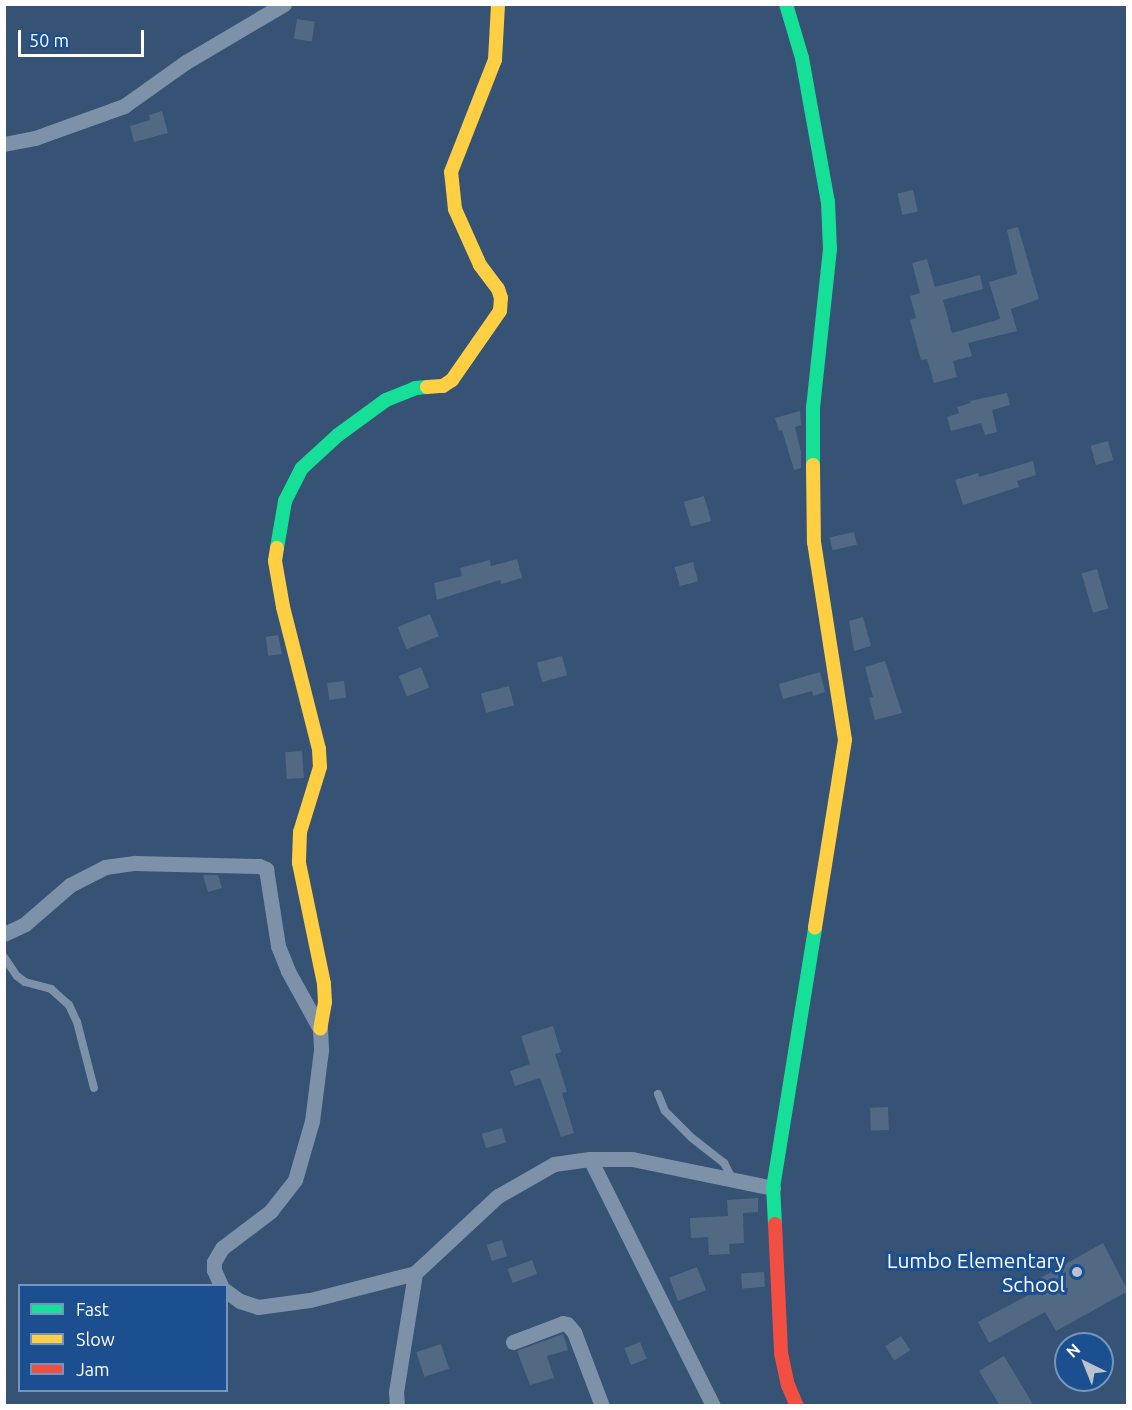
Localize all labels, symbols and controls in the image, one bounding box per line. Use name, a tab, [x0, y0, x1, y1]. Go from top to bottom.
scale bar	[21, 18, 147, 56]
text: 50 m	[29, 30, 69, 50]
place label: Lumbo Elementary School	[887, 1247, 1065, 1297]
marker: Lumbo Elementary School	[1070, 1265, 1084, 1279]
legend	[18, 1284, 228, 1392]
text: Fast	[76, 1299, 109, 1319]
text: Slow	[76, 1329, 115, 1349]
north arrow	[1054, 1332, 1114, 1392]
text: N	[1063, 1340, 1084, 1361]
text: Jam	[76, 1359, 110, 1379]

